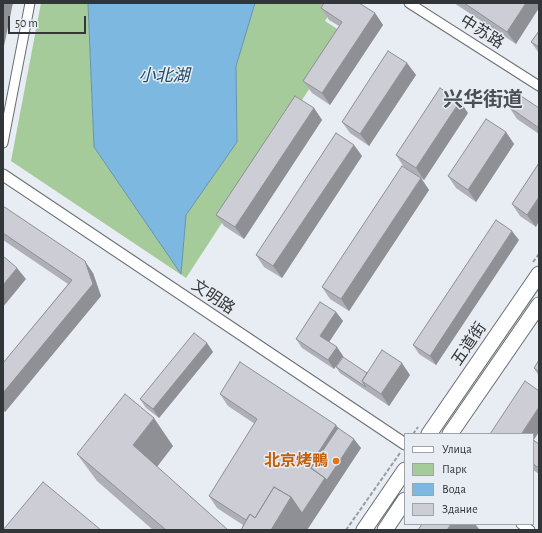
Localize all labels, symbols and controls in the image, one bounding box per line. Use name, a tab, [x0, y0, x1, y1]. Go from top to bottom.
scale bar	[10, 8, 88, 34]
street label: 中苏路	[457, 11, 507, 53]
text: 50 m	[15, 17, 38, 29]
water label: 小北湖	[139, 66, 189, 86]
district label: 兴华街道	[443, 88, 523, 112]
street label: 文明路	[188, 276, 238, 318]
street label: 五道街	[448, 319, 490, 369]
legend	[404, 433, 534, 525]
text: Улица	[442, 443, 472, 455]
place label: 北京烤鴨	[264, 451, 328, 471]
marker: 北京烤鴨	[331, 456, 341, 466]
text: Парк	[442, 463, 467, 475]
text: Вода	[442, 483, 466, 495]
text: Здание	[442, 503, 478, 515]

